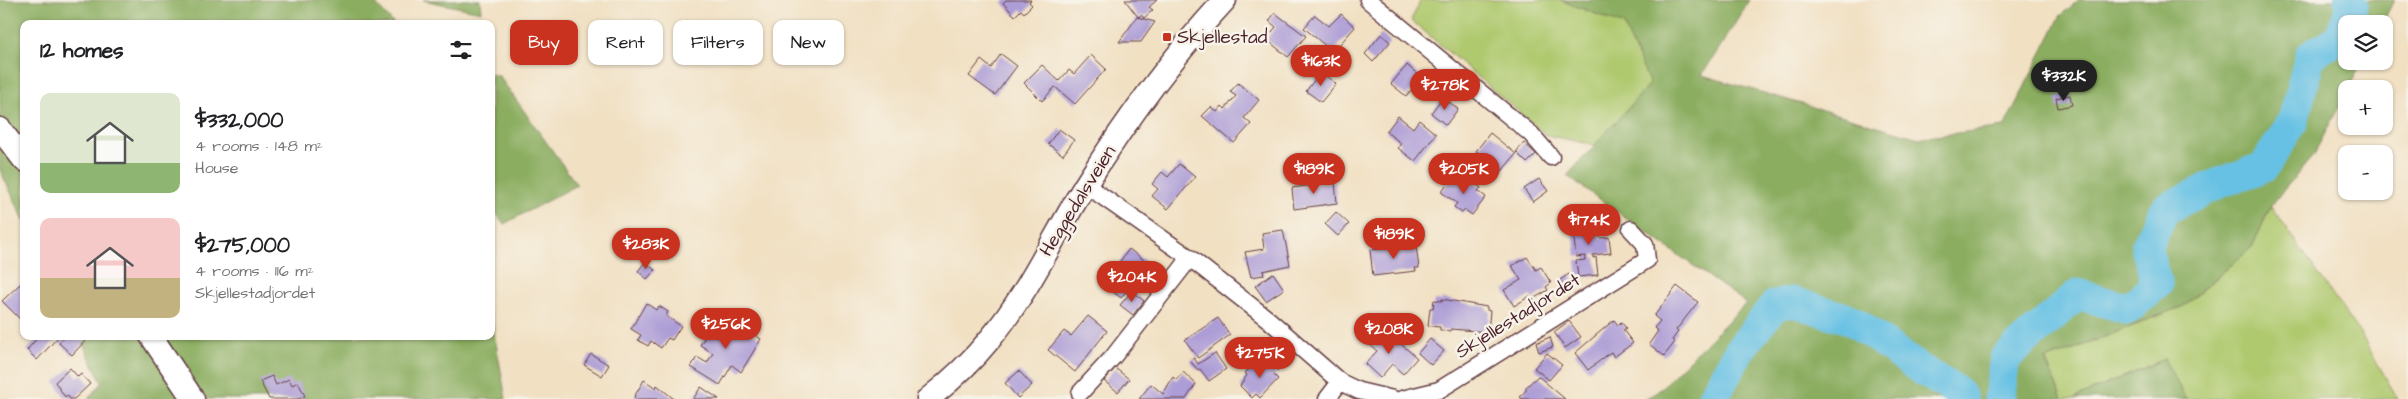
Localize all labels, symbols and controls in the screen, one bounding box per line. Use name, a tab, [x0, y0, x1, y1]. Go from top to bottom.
map controls	[2338, 15, 2393, 200]
button: layers	[2338, 15, 2393, 70]
chip: Buy	[510, 20, 578, 65]
chip: Rent	[588, 20, 663, 65]
chip: Filters	[673, 20, 763, 65]
chip: New	[773, 20, 844, 65]
place label: Skjellestad	[1177, 24, 1268, 51]
marker: Skjellestad	[1161, 31, 1173, 43]
text: 12 homes	[40, 36, 124, 65]
icon: filters	[447, 36, 475, 64]
pin: $163K	[1286, 44, 1356, 87]
text: $163K	[1302, 50, 1340, 72]
pin: $332K	[2029, 59, 2099, 102]
text: $332K	[2042, 65, 2086, 87]
pin: $278K	[1410, 68, 1480, 111]
text: $278K	[1421, 74, 1469, 96]
button: +	[2338, 80, 2393, 135]
text: $332,000	[195, 106, 284, 135]
icon: home	[80, 113, 140, 173]
text: 4 rooms · 148 m²	[195, 135, 323, 157]
street label: Heggedalsveien	[1033, 140, 1124, 262]
button: −	[2338, 145, 2393, 200]
pin: $189K	[1279, 152, 1349, 195]
pin: $205K	[1429, 152, 1499, 195]
text: House	[195, 157, 239, 179]
text: $189K	[1294, 158, 1334, 180]
text: $205K	[1439, 158, 1489, 180]
pin: $174K	[1554, 204, 1624, 246]
text: $174K	[1568, 209, 1610, 231]
pin: $189K	[1359, 218, 1429, 260]
text: $189K	[1374, 223, 1414, 245]
pin: $283K	[611, 228, 681, 270]
text: $275,000	[195, 231, 290, 260]
text: $283K	[623, 233, 669, 255]
icon: home	[80, 238, 140, 298]
text: 4 rooms · 116 m²	[195, 260, 314, 282]
pin: $204K	[1097, 260, 1167, 303]
text: $204K	[1108, 266, 1156, 288]
street label: Skjellestadjordet	[1450, 267, 1586, 365]
text: Skjellestadjordet	[195, 282, 315, 304]
pin: $256K	[691, 308, 761, 350]
pin: $208K	[1354, 312, 1424, 355]
text: $256K	[701, 313, 751, 335]
text: $208K	[1365, 318, 1413, 340]
pin: $275K	[1225, 336, 1295, 379]
text: $275K	[1236, 342, 1284, 364]

